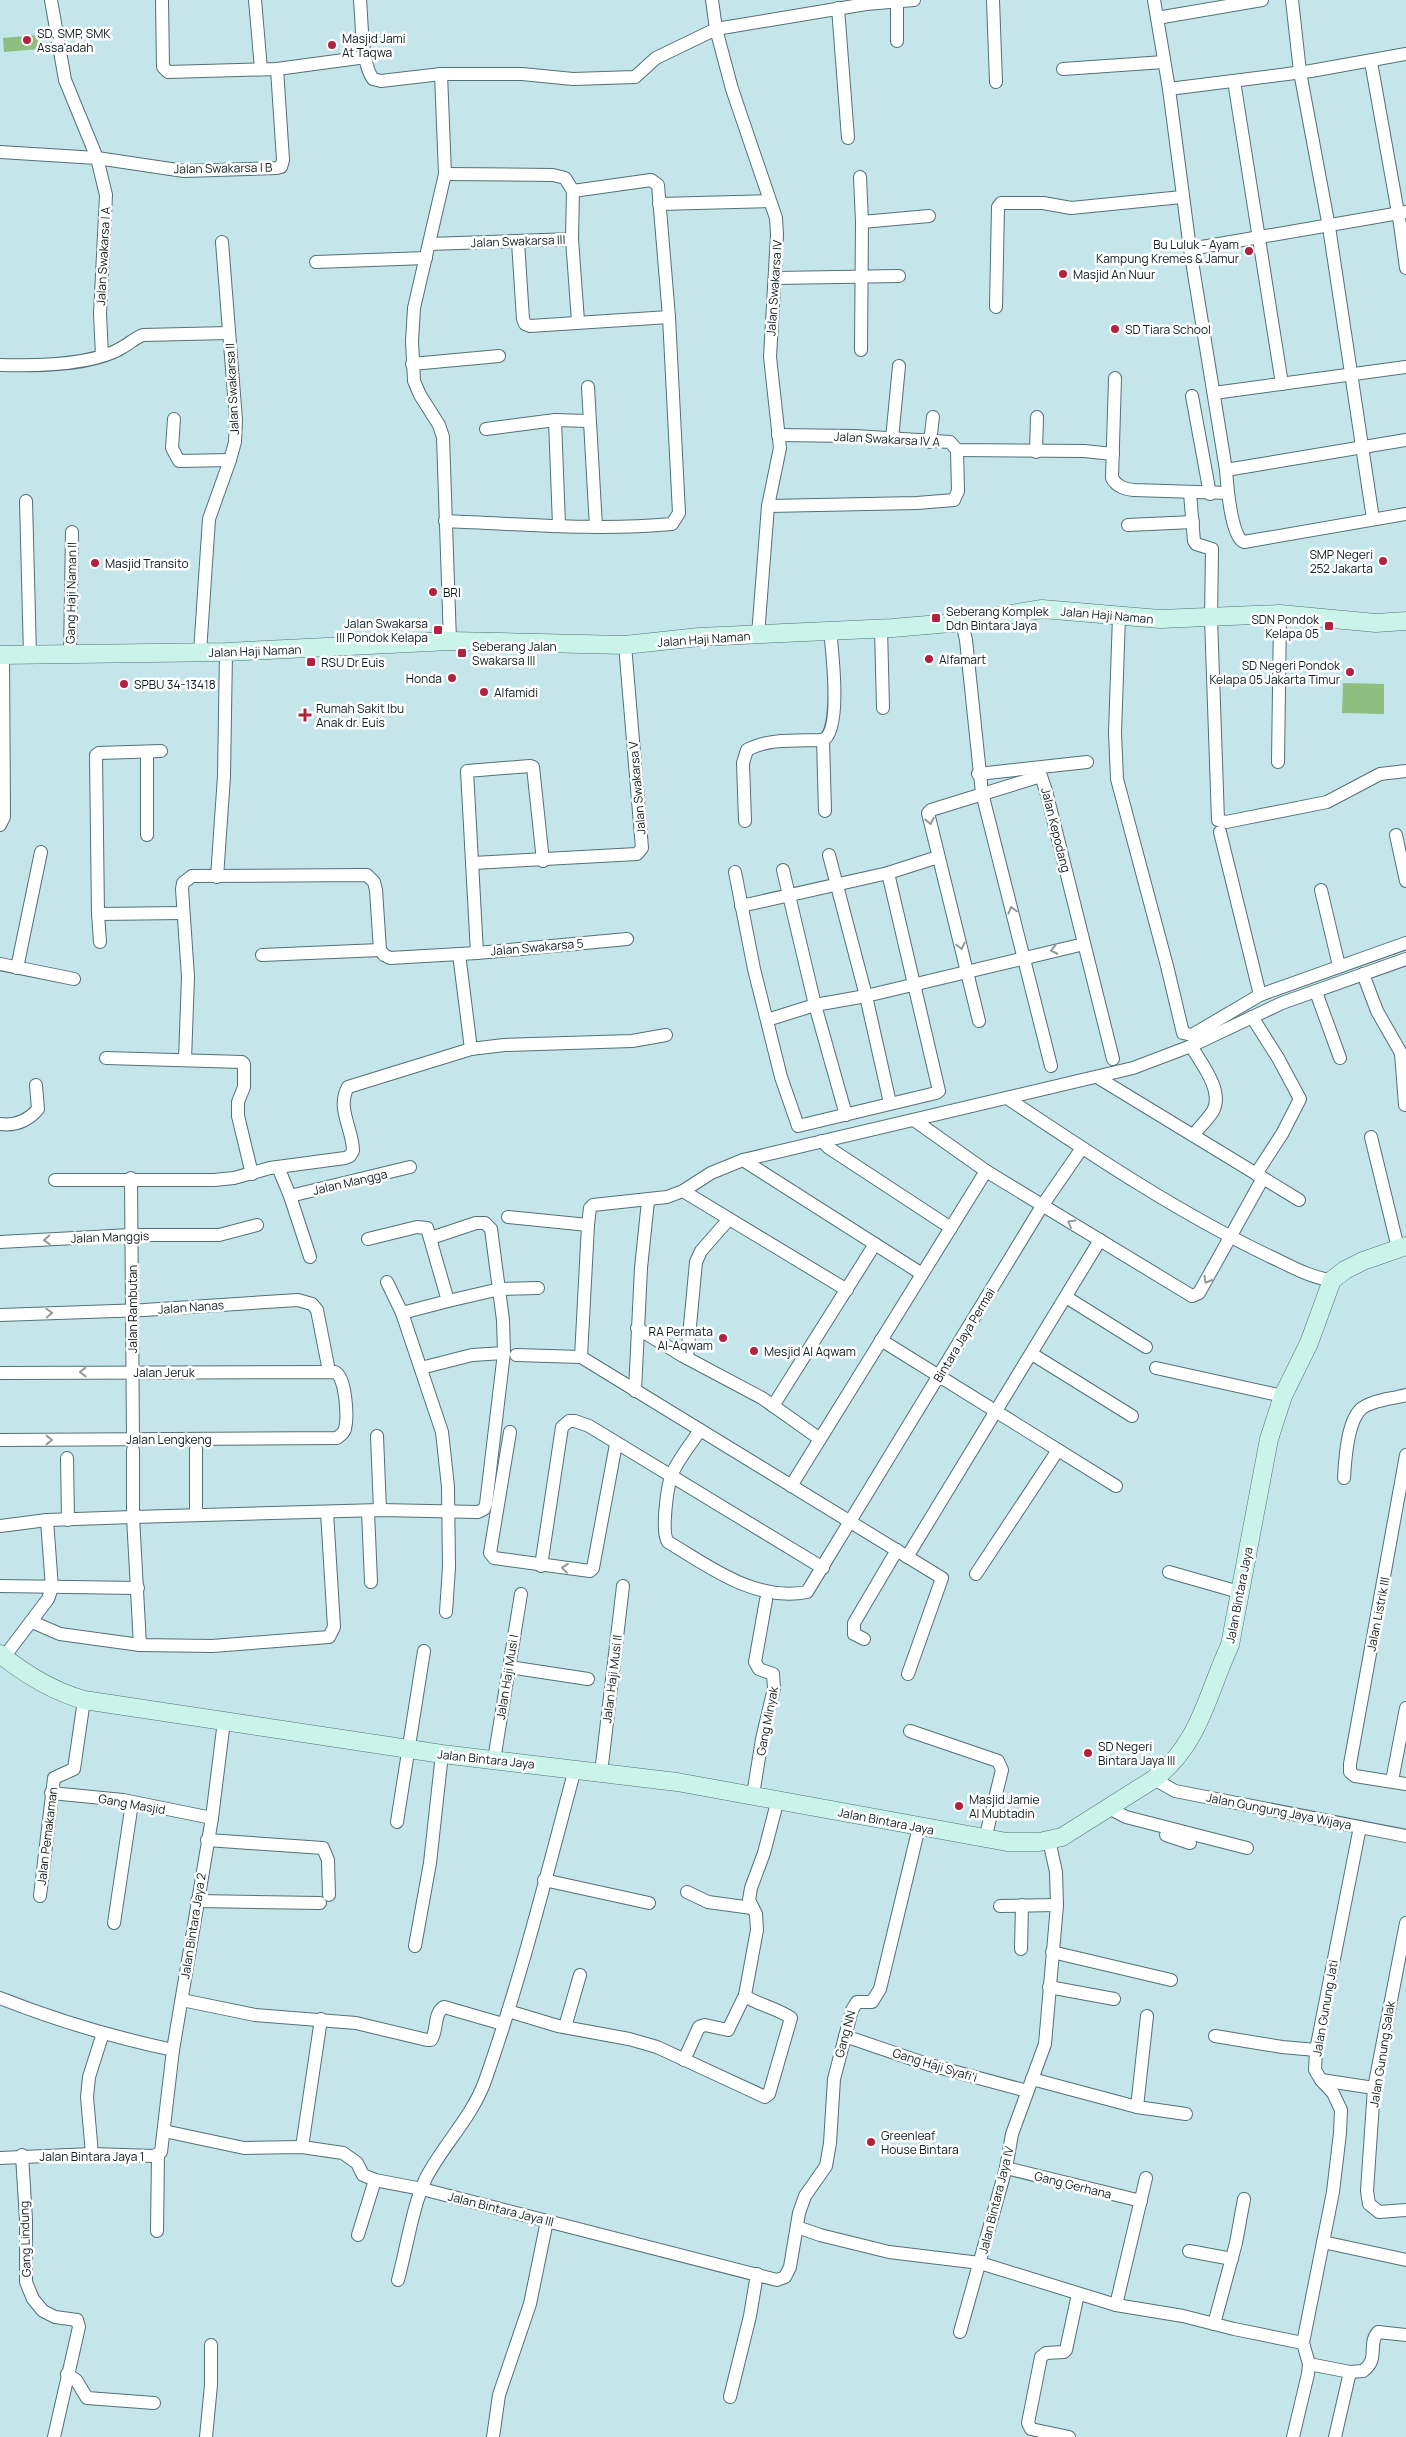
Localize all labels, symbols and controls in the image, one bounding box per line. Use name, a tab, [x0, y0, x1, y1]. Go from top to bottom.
place label: SD, SMP, SMK Assa'adah	[37, 25, 111, 56]
place label: Masjid Jami At Taqwa	[342, 30, 406, 61]
marker: SD, SMP, SMK Assa'adah	[21, 34, 33, 46]
marker: Masjid Jami At Taqwa	[326, 39, 338, 51]
street label: Jalan Swakarsa I B	[173, 159, 273, 177]
street label: Jalan Swakarsa I A	[92, 206, 114, 306]
street label: Jalan Swakarsa III	[470, 231, 566, 251]
place label: Bu Luluk - Ayam Kampung Kremes & Jamur	[1096, 236, 1240, 267]
street label: Jalan Swakarsa IV	[762, 239, 786, 337]
marker: Bu Luluk - Ayam Kampung Kremes & Jamur	[1243, 245, 1255, 257]
place label: Masjid An Nuur	[1073, 266, 1156, 283]
marker: Masjid An Nuur	[1057, 268, 1069, 280]
place label: SD Tiara School	[1125, 321, 1211, 338]
marker: SD Tiara School	[1109, 323, 1121, 335]
street label: Jalan Swakarsa II	[221, 343, 243, 435]
street label: Jalan Swakarsa IV A	[833, 428, 941, 450]
street label: Gang Haji Naman II	[62, 542, 80, 644]
place label: SMP Negeri 252 Jakarta	[1309, 546, 1373, 577]
place label: Masjid Transito	[105, 555, 189, 572]
marker: SMP Negeri 252 Jakarta	[1377, 555, 1389, 567]
marker: Masjid Transito	[89, 557, 101, 569]
place label: BRI	[443, 584, 461, 601]
marker: BRI	[427, 586, 439, 598]
street label: Jalan Haji Naman	[1060, 602, 1154, 628]
place label: Seberang Komplek Ddn Bintara Jaya	[946, 603, 1050, 634]
place label: SDN Pondok Kelapa 05	[1251, 611, 1320, 642]
marker: Seberang Komplek Ddn Bintara Jaya	[930, 612, 942, 624]
place label: Jalan Swakarsa III Pondok Kelapa	[336, 615, 428, 646]
marker: SDN Pondok Kelapa 05	[1323, 620, 1335, 632]
marker: Jalan Swakarsa III Pondok Kelapa	[432, 624, 444, 636]
street label: Jalan Haji Naman	[657, 627, 751, 651]
place label: Seberang Jalan Swakarsa III	[472, 638, 557, 669]
street label: Jalan Haji Naman	[208, 641, 302, 661]
marker: Seberang Jalan Swakarsa III	[456, 647, 468, 659]
place label: Alfamart	[939, 651, 986, 668]
marker: Alfamart	[923, 653, 935, 665]
place label: RSU Dr Euis	[321, 654, 385, 671]
marker: RSU Dr Euis	[305, 656, 317, 668]
place label: SD Negeri Pondok Kelapa 05 Jakarta Timur	[1209, 657, 1341, 688]
marker: SD Negeri Pondok Kelapa 05 Jakarta Timur	[1344, 666, 1356, 678]
place label: Honda	[406, 670, 442, 687]
marker: Honda	[446, 672, 458, 684]
place label: SPBU 34-13418	[134, 676, 216, 693]
marker: SPBU 34-13418	[118, 678, 130, 690]
place label: Alfamidi	[494, 684, 538, 701]
marker: Alfamidi	[478, 686, 490, 698]
place label: Rumah Sakit Ibu Anak dr. Euis	[316, 700, 404, 731]
marker: Rumah Sakit Ibu Anak dr. Euis	[298, 708, 312, 722]
street label: Jalan Swakarsa V	[624, 740, 650, 835]
street label: Jalan Kepodang	[1037, 786, 1075, 874]
one-way arrow	[924, 817, 935, 826]
one-way arrow	[1008, 906, 1018, 914]
street label: Jalan Swakarsa 5	[490, 934, 584, 960]
one-way arrow	[955, 942, 966, 951]
one-way arrow	[1050, 945, 1059, 955]
street label: Jalan Mangga	[311, 1165, 389, 1199]
one-way arrow	[1068, 1219, 1077, 1229]
street label: Jalan Manggis	[71, 1227, 149, 1247]
one-way arrow	[43, 1234, 51, 1245]
street label: Jalan Rambutan	[124, 1265, 141, 1353]
one-way arrow	[1204, 1274, 1214, 1283]
street label: Bintara Jaya Permai	[929, 1285, 999, 1385]
street label: Jalan Nanas	[157, 1296, 225, 1318]
one-way arrow	[45, 1307, 53, 1318]
place label: RA Permata Al-Aqwam	[649, 1323, 713, 1354]
marker: RA Permata Al-Aqwam	[717, 1332, 729, 1344]
place label: Mesjid Al Aqwam	[764, 1343, 856, 1360]
marker: Mesjid Al Aqwam	[748, 1345, 760, 1357]
street label: Jalan Jeruk	[133, 1364, 196, 1381]
one-way arrow	[79, 1367, 87, 1377]
street label: Jalan Lengkeng	[126, 1431, 212, 1448]
one-way arrow	[45, 1435, 53, 1445]
street label: Jalan Bintara Jaya	[1221, 1545, 1257, 1645]
one-way arrow	[561, 1563, 569, 1574]
street label: Jalan Listrik III	[1362, 1575, 1394, 1653]
street label: Jalan Haji Musi I	[492, 1633, 522, 1721]
street label: Jalan Haji Musi II	[598, 1634, 626, 1724]
street label: Gang Minyak	[752, 1684, 782, 1757]
place label: SD Negeri Bintara Jaya III	[1098, 1738, 1175, 1769]
street label: Jalan Bintara Jaya	[436, 1745, 536, 1773]
marker: SD Negeri Bintara Jaya III	[1082, 1747, 1094, 1759]
street label: Jalan Pemakaman	[33, 1786, 61, 1886]
street label: Jalan Gungung Jaya Wijaya	[1205, 1789, 1353, 1833]
street label: Gang Masjid	[97, 1790, 167, 1818]
place label: Masjid Jamie Al Mubtadin	[969, 1791, 1040, 1822]
marker: Masjid Jamie Al Mubtadin	[953, 1800, 965, 1812]
street label: Jalan Bintara Jaya	[836, 1803, 936, 1839]
street label: Jalan Bintara Jaya 2	[176, 1872, 210, 1980]
street label: Jalan Gunung Jati	[1308, 1958, 1342, 2058]
street label: Jalan Gunung Salak	[1365, 1999, 1399, 2108]
street label: Gang NN	[831, 2009, 859, 2059]
street label: Gang Haji Syafi'i	[891, 2044, 979, 2086]
place label: Greenleaf House Bintara	[881, 2127, 959, 2158]
marker: Greenleaf House Bintara	[865, 2136, 877, 2148]
street label: Jalan Bintara Jaya IV	[974, 2144, 1018, 2256]
street label: Jalan Bintara Jaya 1	[40, 2148, 144, 2165]
street label: Gang Gerhana	[1033, 2167, 1113, 2203]
street label: Jalan Bintara Jaya III	[446, 2188, 556, 2230]
street label: Gang Lindung	[15, 2201, 35, 2277]

